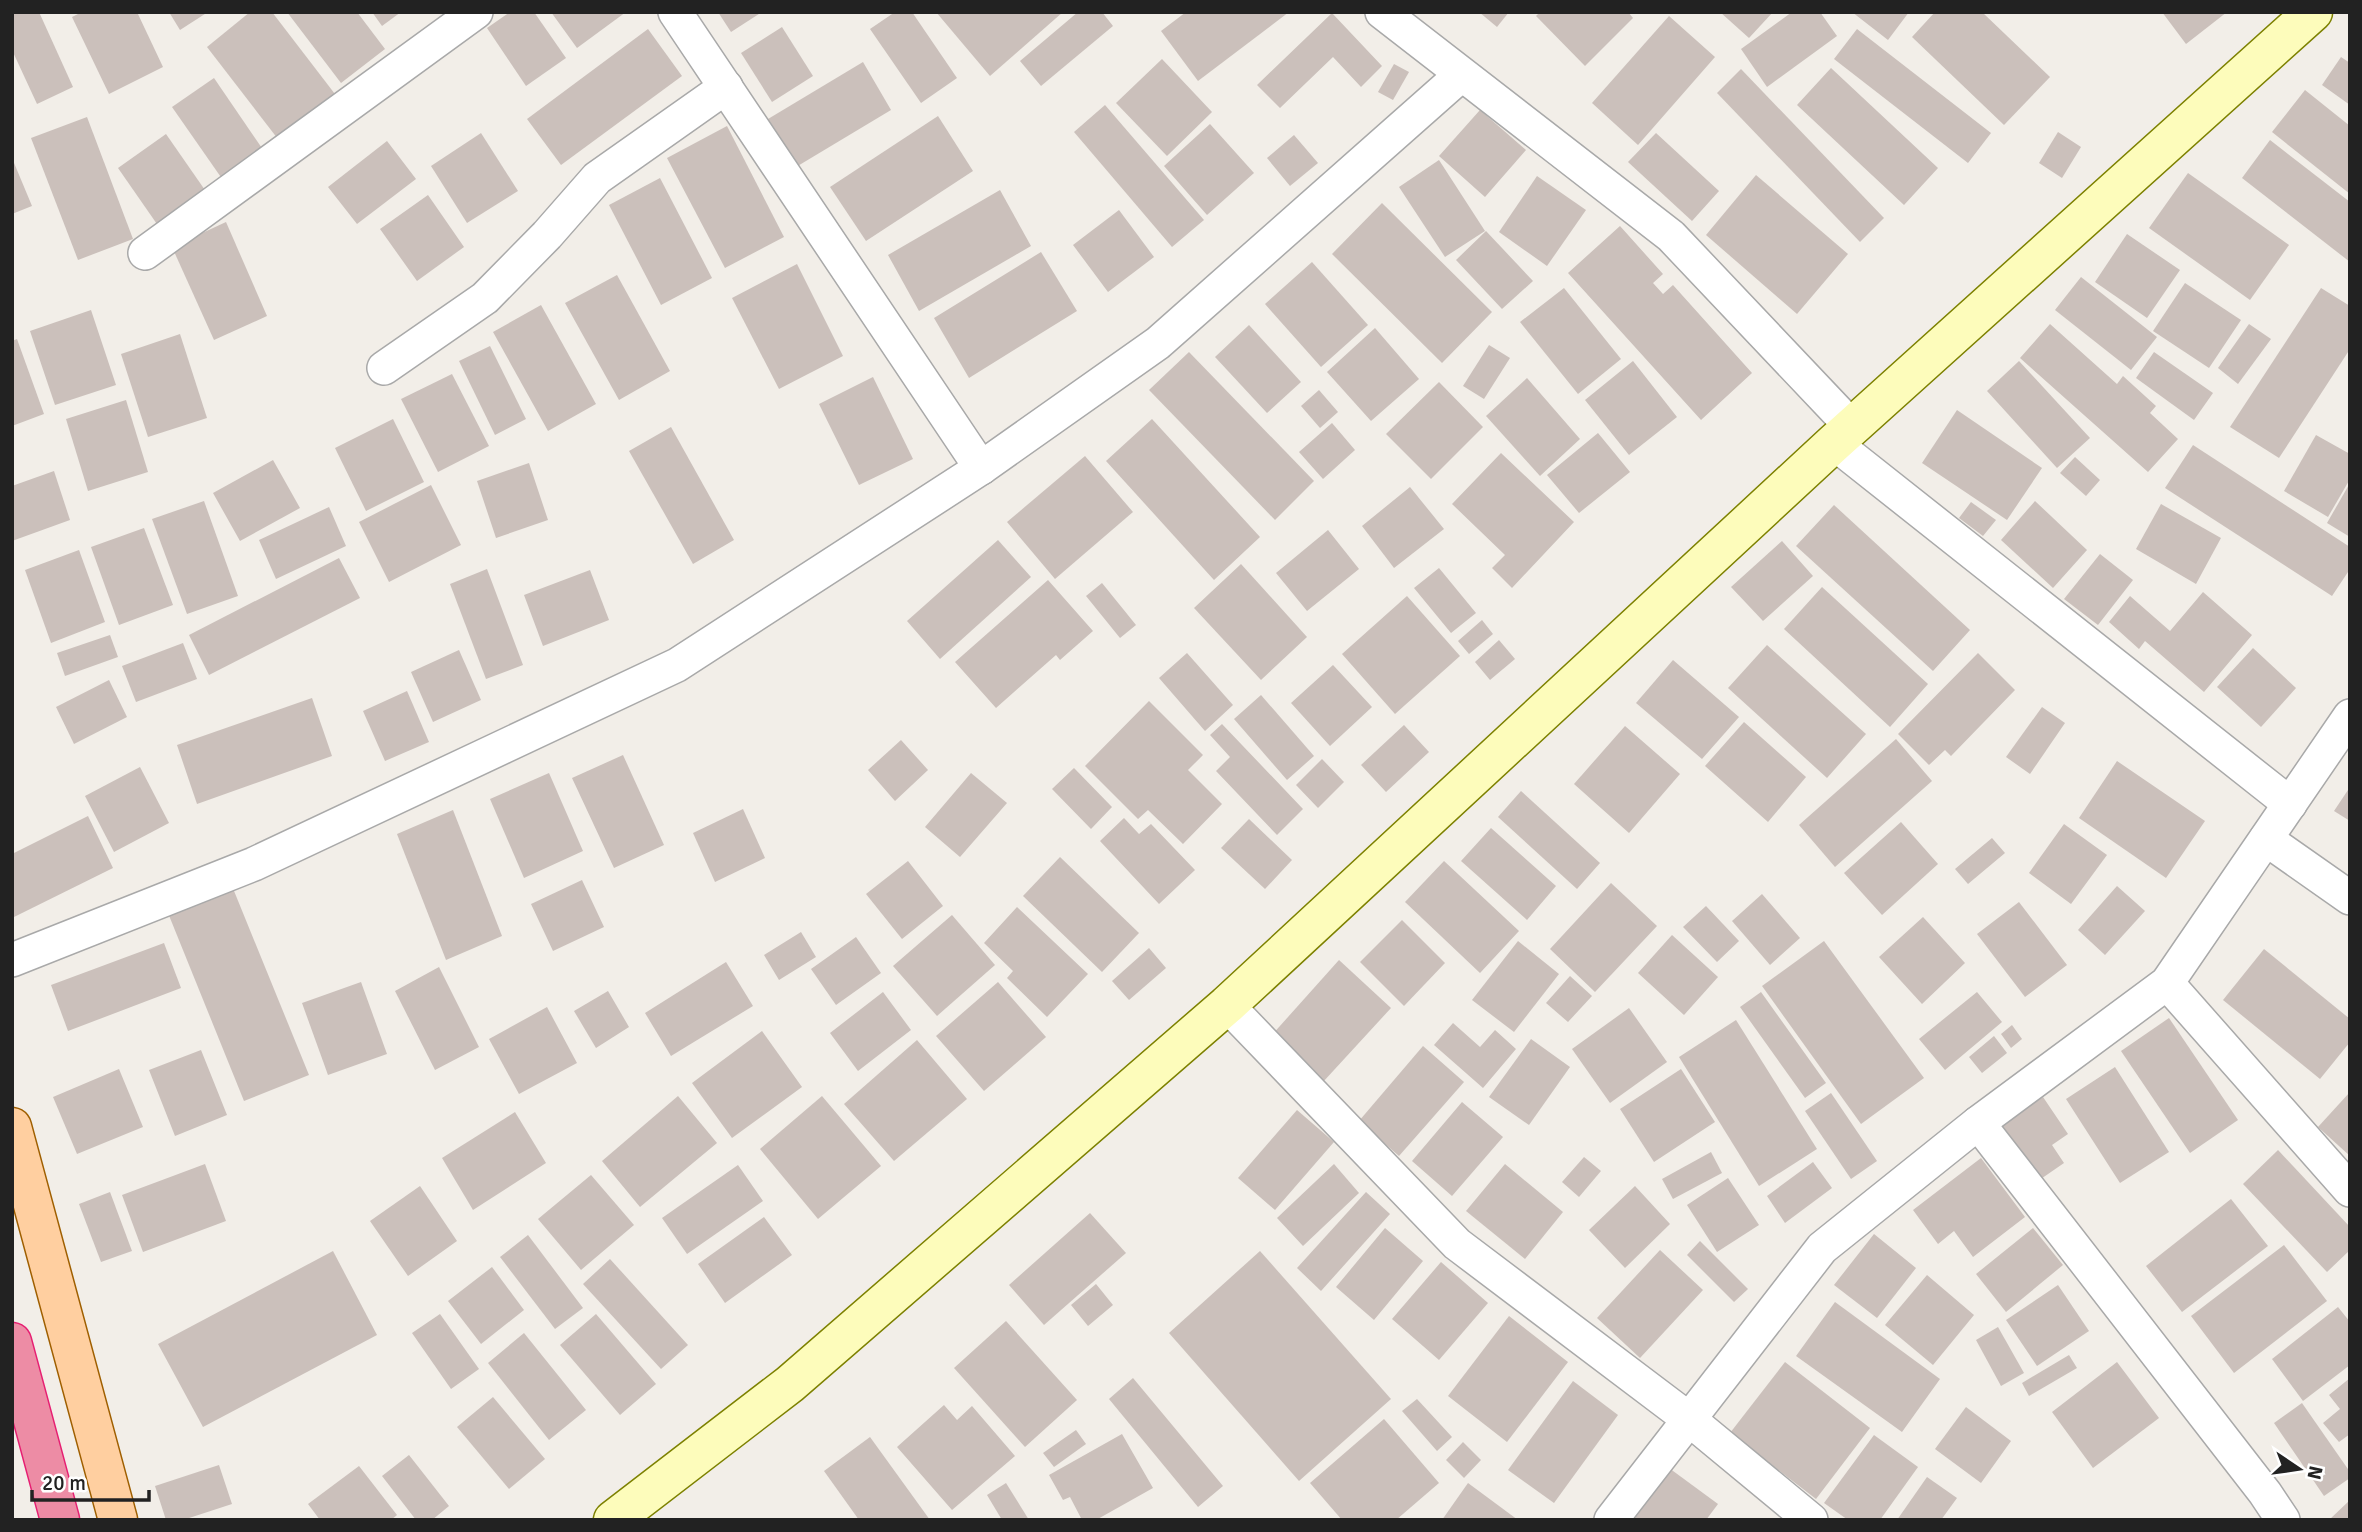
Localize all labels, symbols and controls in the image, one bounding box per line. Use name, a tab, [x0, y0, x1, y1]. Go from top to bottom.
north arrow	[2264, 1434, 2334, 1504]
scale bar	[32, 1458, 149, 1502]
text: N	[2301, 1463, 2328, 1482]
text: 20 m	[42, 1470, 86, 1496]

